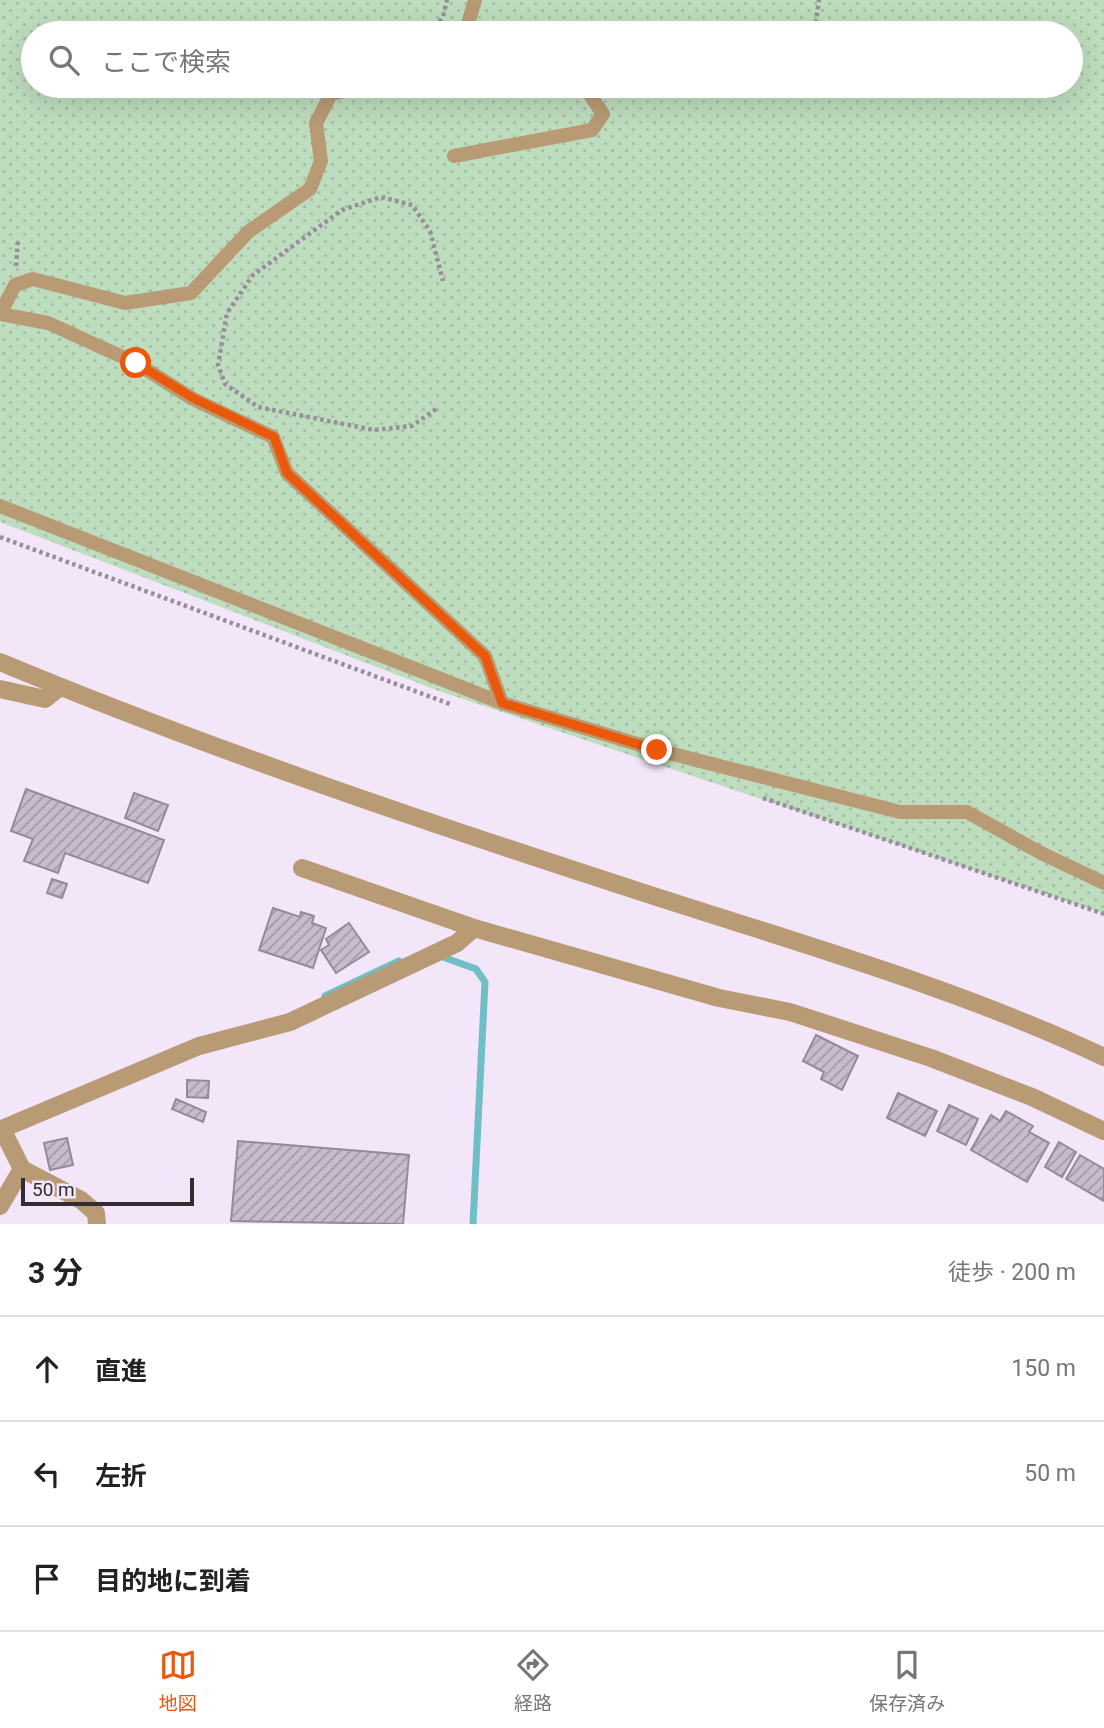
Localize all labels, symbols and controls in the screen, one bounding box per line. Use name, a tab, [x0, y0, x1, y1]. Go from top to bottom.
search box	[21, 21, 1083, 98]
icon: search	[45, 41, 83, 79]
text: ここで検索	[101, 47, 231, 77]
route start	[120, 347, 151, 378]
route end	[641, 734, 672, 765]
scale bar	[21, 1175, 194, 1207]
text: 50 m	[32, 1178, 75, 1201]
text: 3 分	[28, 1255, 83, 1290]
text: 徒歩 · 200 m	[948, 1259, 1076, 1286]
icon: ahead	[28, 1350, 66, 1388]
text: 150 m	[1011, 1355, 1076, 1382]
text: 直進	[95, 1356, 147, 1386]
icon: left	[28, 1455, 66, 1493]
text: 50 m	[1024, 1460, 1076, 1487]
text: 左折	[95, 1461, 147, 1491]
icon: arrive	[28, 1560, 66, 1598]
text: 目的地に到着	[95, 1566, 251, 1596]
tab: 地図	[159, 1646, 197, 1715]
tab: 経路	[514, 1646, 552, 1715]
tab: 保存済み	[869, 1646, 945, 1715]

